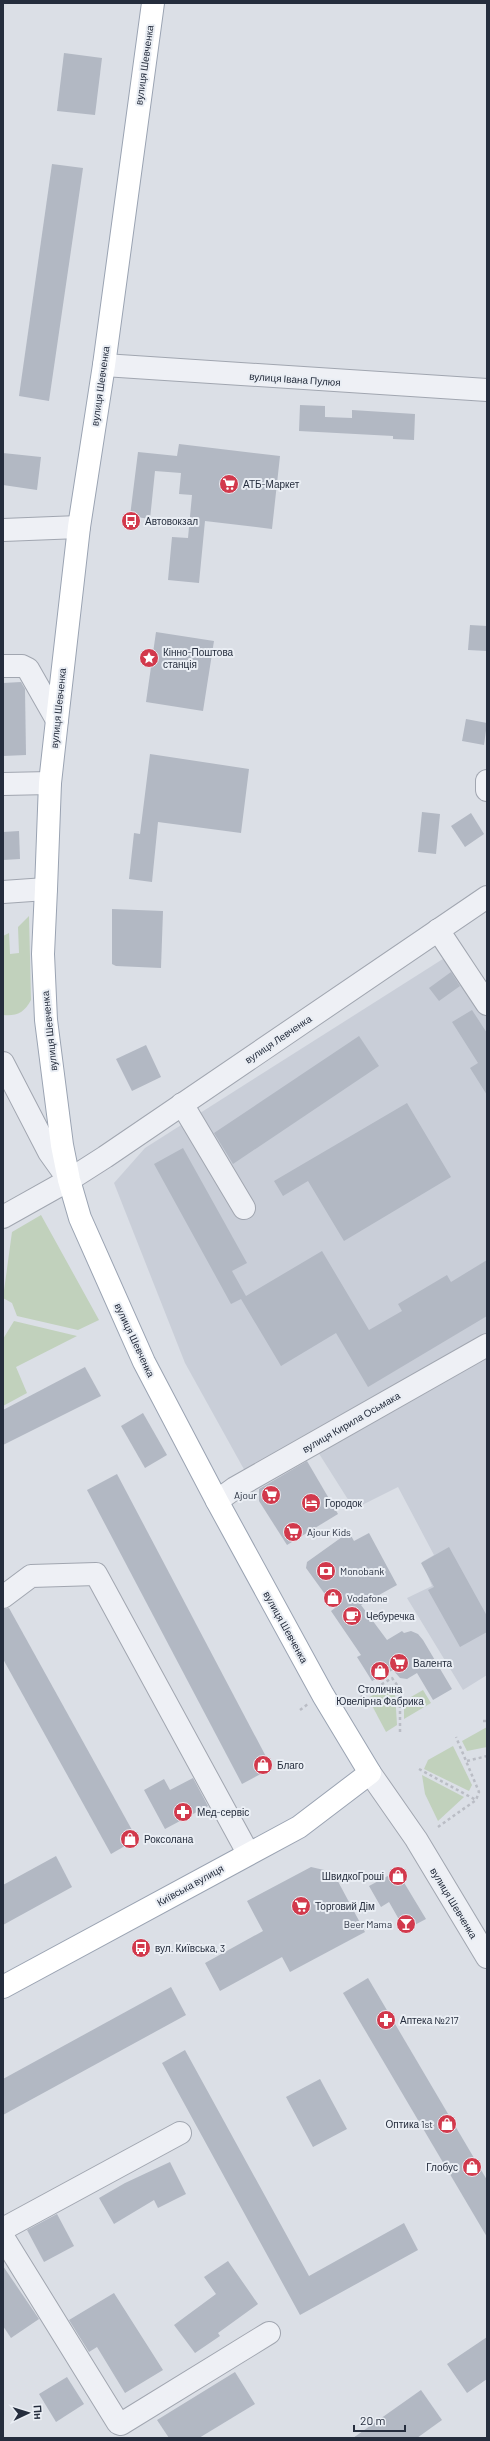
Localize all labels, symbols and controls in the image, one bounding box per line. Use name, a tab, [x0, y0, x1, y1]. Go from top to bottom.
street label: вулиця Шевченка	[132, 24, 156, 106]
street label: вулиця Шевченка	[88, 345, 112, 427]
street label: вулиця Івана Пулюя	[249, 370, 341, 388]
supermarket icon: АТБ-Маркет	[218, 473, 240, 495]
place label: АТБ-Маркет	[243, 478, 300, 490]
bus stop icon: Автовокзал	[120, 510, 142, 532]
place label: Автовокзал	[145, 515, 198, 527]
place label: Кінно-Поштова станція	[163, 646, 234, 670]
place icon: Кінно-Поштова станція	[138, 647, 160, 669]
street label: вулиця Шевченка	[48, 667, 68, 749]
street label: вулиця Шевченка	[39, 990, 59, 1072]
street label: вулиця Левченка	[242, 1012, 314, 1066]
street label: вулиця Шевченка	[113, 1301, 158, 1379]
street label: вулиця Кирила Осьмака	[300, 1389, 402, 1455]
supermarket icon: Ajour	[260, 1484, 282, 1506]
place label: Ajour	[234, 1489, 257, 1501]
hotel icon: Городок	[300, 1492, 322, 1514]
place label: Городок	[325, 1497, 363, 1509]
supermarket icon: Ajour Kids	[282, 1521, 304, 1543]
place label: Ajour Kids	[307, 1526, 351, 1538]
bank icon: Monobank	[315, 1560, 337, 1582]
place label: Monobank	[340, 1565, 384, 1577]
shop icon: Vodafone	[322, 1587, 344, 1609]
street label: вулиця Шевченка	[261, 1589, 311, 1665]
place label: Vodafone	[347, 1592, 388, 1604]
cafe icon: Чебуречка	[341, 1605, 363, 1627]
place label: Чебуречка	[366, 1610, 415, 1622]
supermarket icon: Валента	[388, 1652, 410, 1674]
place label: Валента	[413, 1657, 453, 1669]
shop icon: Столична Ювелірна Фабрика	[369, 1660, 391, 1682]
place label: Столична Ювелірна Фабрика	[336, 1683, 424, 1707]
shop icon: Благо	[252, 1754, 274, 1776]
place label: Благо	[277, 1759, 304, 1771]
pharmacy icon: Мед-сервіс	[172, 1801, 194, 1823]
place label: Мед-сервіс	[197, 1806, 249, 1818]
shop icon: Роксолана	[119, 1828, 141, 1850]
place label: Роксолана	[144, 1833, 194, 1845]
street label: Київська вулиця	[155, 1862, 225, 1908]
shop icon: ШвидкоГроші	[387, 1865, 409, 1887]
street label: вулиця Шевченка	[428, 1865, 480, 1941]
place label: ШвидкоГроші	[322, 1870, 384, 1882]
supermarket icon: Торговий Дім	[290, 1895, 312, 1917]
place label: Торговий Дім	[315, 1900, 375, 1912]
bar icon: Beer Mama	[395, 1913, 417, 1935]
place label: Beer Mama	[344, 1918, 392, 1930]
bus stop icon: вул. Київська, 3	[130, 1937, 152, 1959]
place label: вул. Київська, 3	[155, 1942, 225, 1954]
pharmacy icon: Аптека №217	[375, 2009, 397, 2031]
place label: Аптека №217	[400, 2014, 459, 2026]
shop icon: Оптика 1st	[436, 2113, 458, 2135]
place label: Оптика 1st	[386, 2118, 433, 2130]
shop icon: Глобус	[461, 2156, 483, 2178]
place label: Глобус	[426, 2161, 458, 2173]
north arrow	[8, 2393, 48, 2433]
text: Пн	[31, 2405, 45, 2420]
scale bar	[354, 2407, 405, 2433]
text: 20 m	[360, 2413, 386, 2427]

